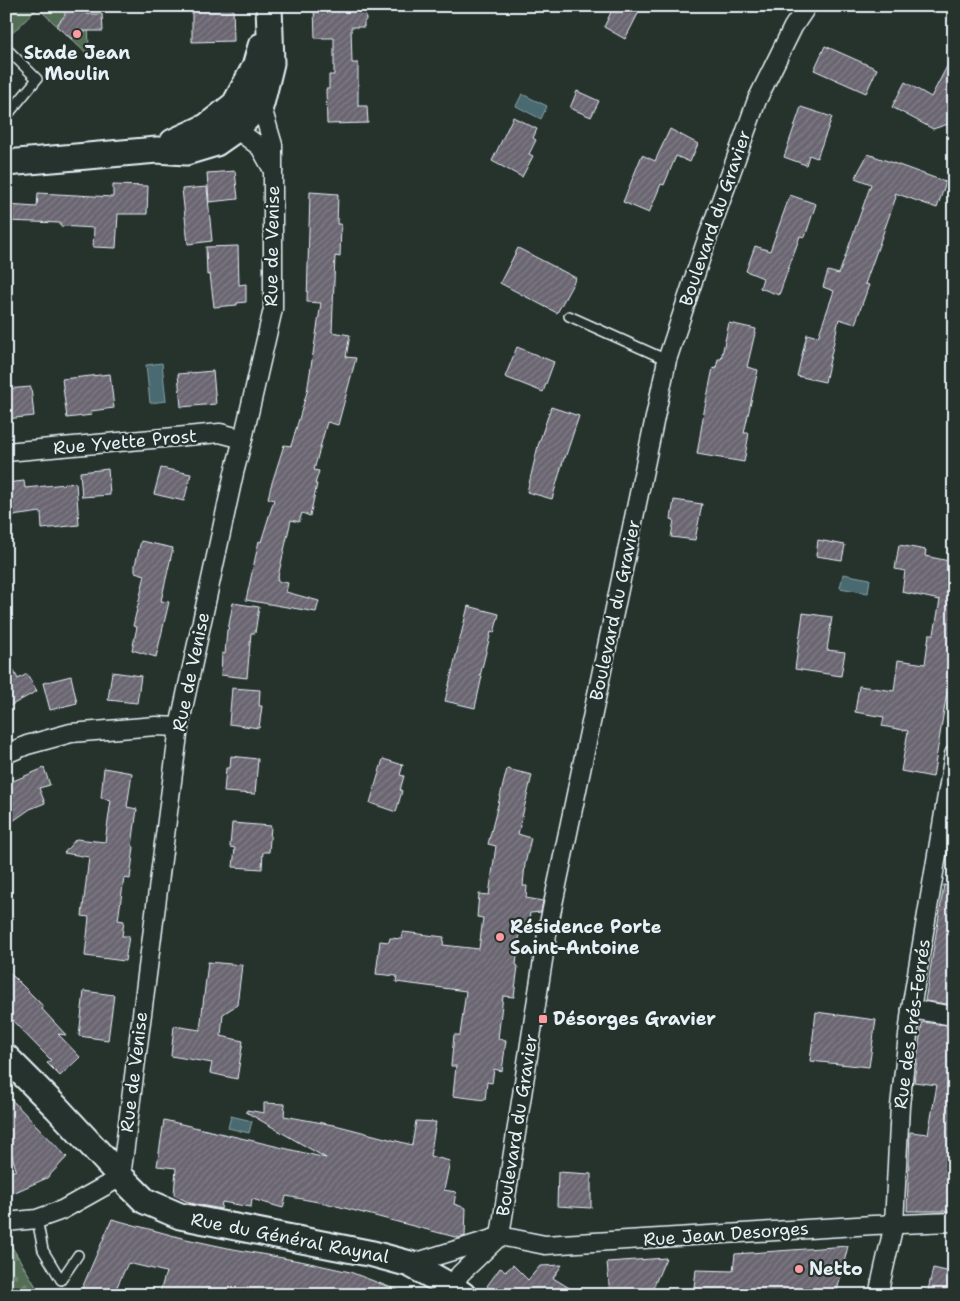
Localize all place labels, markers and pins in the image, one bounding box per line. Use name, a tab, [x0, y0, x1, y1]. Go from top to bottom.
marker: Stade Jean Moulin	[71, 28, 83, 40]
place label: Stade Jean Moulin	[24, 41, 130, 86]
place label: Résidence Porte Saint-Antoine	[510, 915, 662, 960]
marker: Résidence Porte Saint-Antoine	[494, 931, 506, 943]
place label: Désorges Gravier	[553, 1007, 716, 1031]
marker: Désorges Gravier	[537, 1013, 549, 1025]
place label: Netto	[809, 1257, 863, 1281]
marker: Netto	[793, 1263, 805, 1275]

